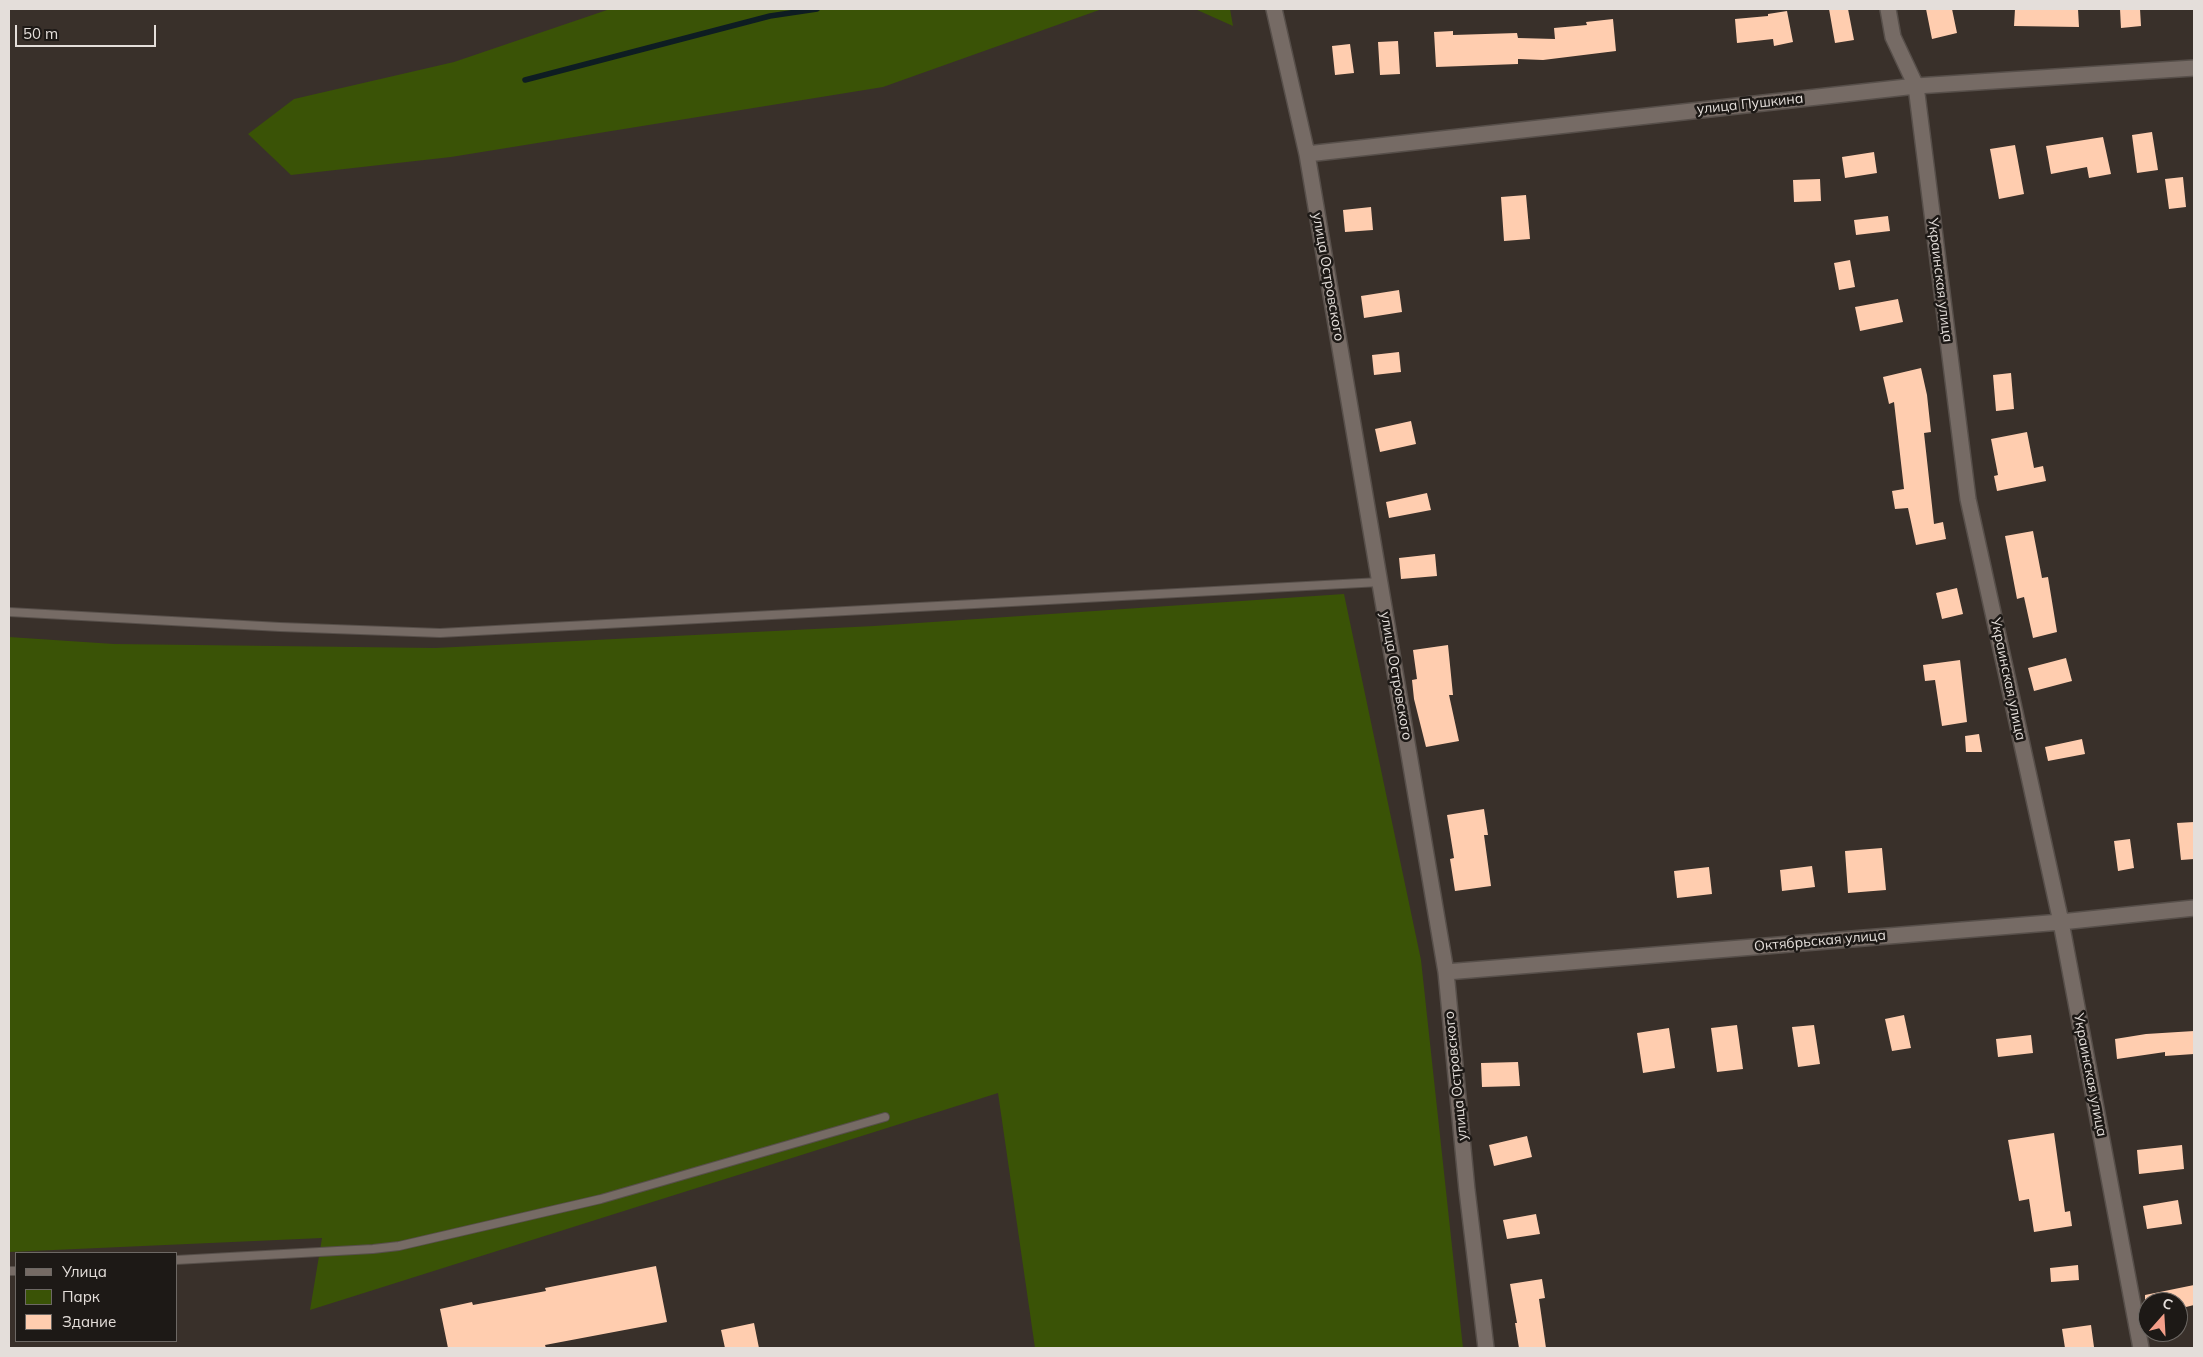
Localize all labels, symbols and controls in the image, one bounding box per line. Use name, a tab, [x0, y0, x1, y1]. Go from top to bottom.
scale bar	[18, 15, 159, 47]
text: 50 m	[23, 24, 58, 43]
street label: улица Пушкина	[1696, 90, 1804, 118]
street label: улица Островского	[1308, 211, 1348, 343]
street label: Украинская улица	[1924, 217, 1956, 343]
street label: улица Островского	[1376, 610, 1416, 742]
street label: Украинская улица	[1987, 616, 2029, 742]
street label: Октябрьская улица	[1753, 927, 1887, 955]
street label: улица Островского	[1441, 1010, 1471, 1142]
street label: Украинская улица	[2070, 1012, 2110, 1138]
legend	[15, 1252, 178, 1342]
text: Улица	[62, 1262, 107, 1281]
text: Парк	[62, 1287, 100, 1306]
north arrow	[2138, 1292, 2188, 1342]
text: С	[2160, 1294, 2175, 1314]
text: Здание	[62, 1312, 116, 1331]

